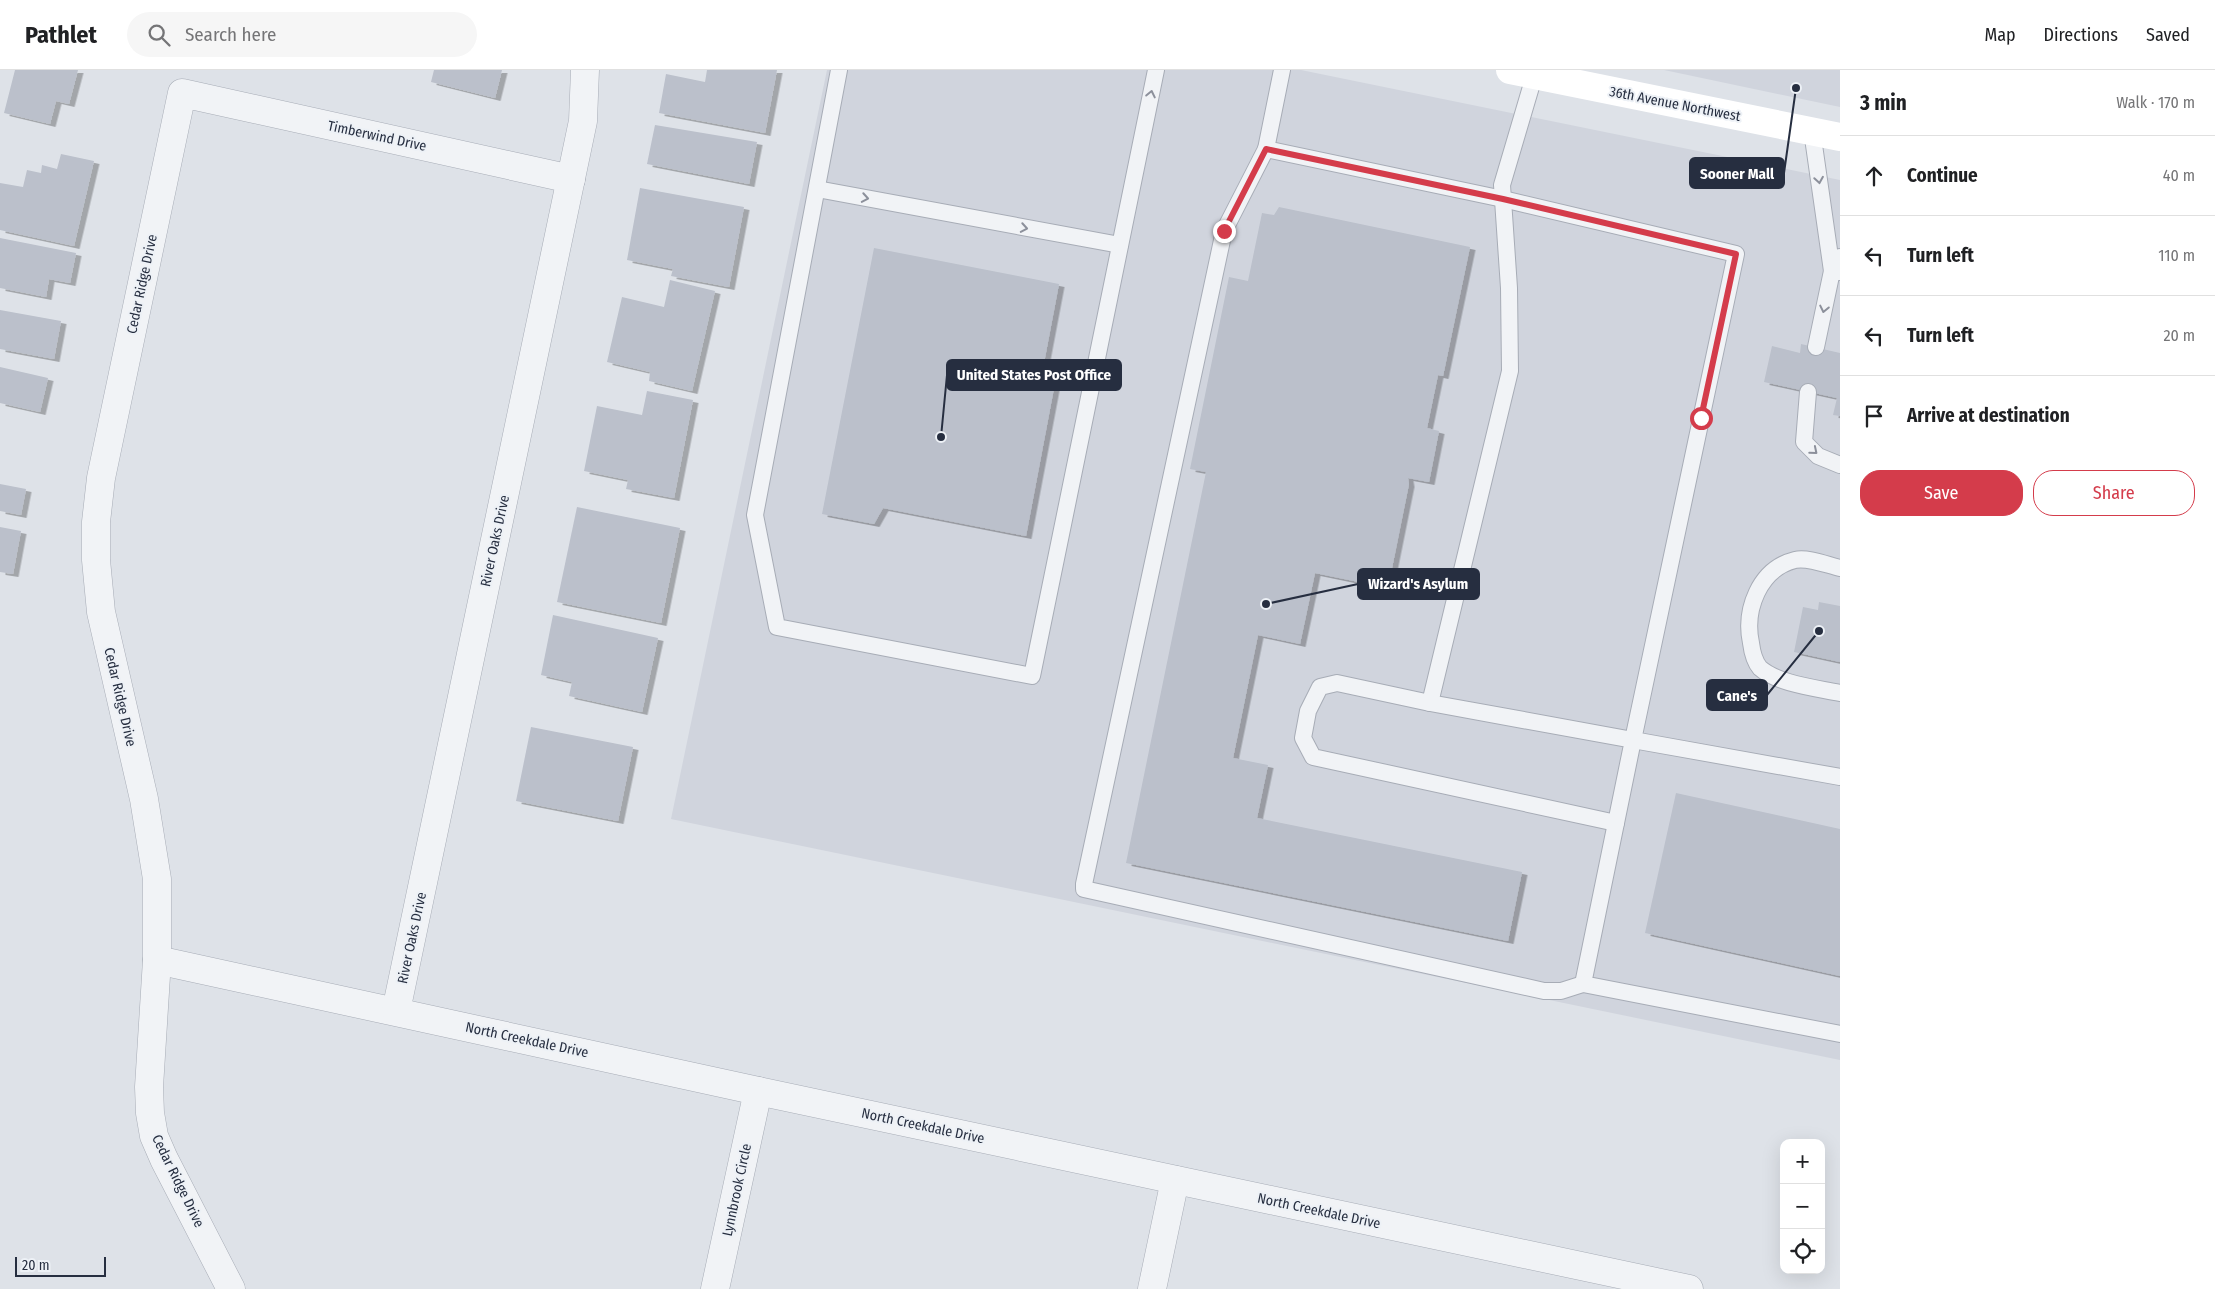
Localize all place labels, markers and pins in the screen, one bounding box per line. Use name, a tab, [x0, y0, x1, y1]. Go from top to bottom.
callout: Sooner Mall	[1690, 158, 1784, 188]
callout: United States Post Office	[947, 360, 1121, 390]
callout: Wizard's Asylum	[1358, 569, 1479, 599]
callout: Cane's	[1707, 680, 1767, 710]

